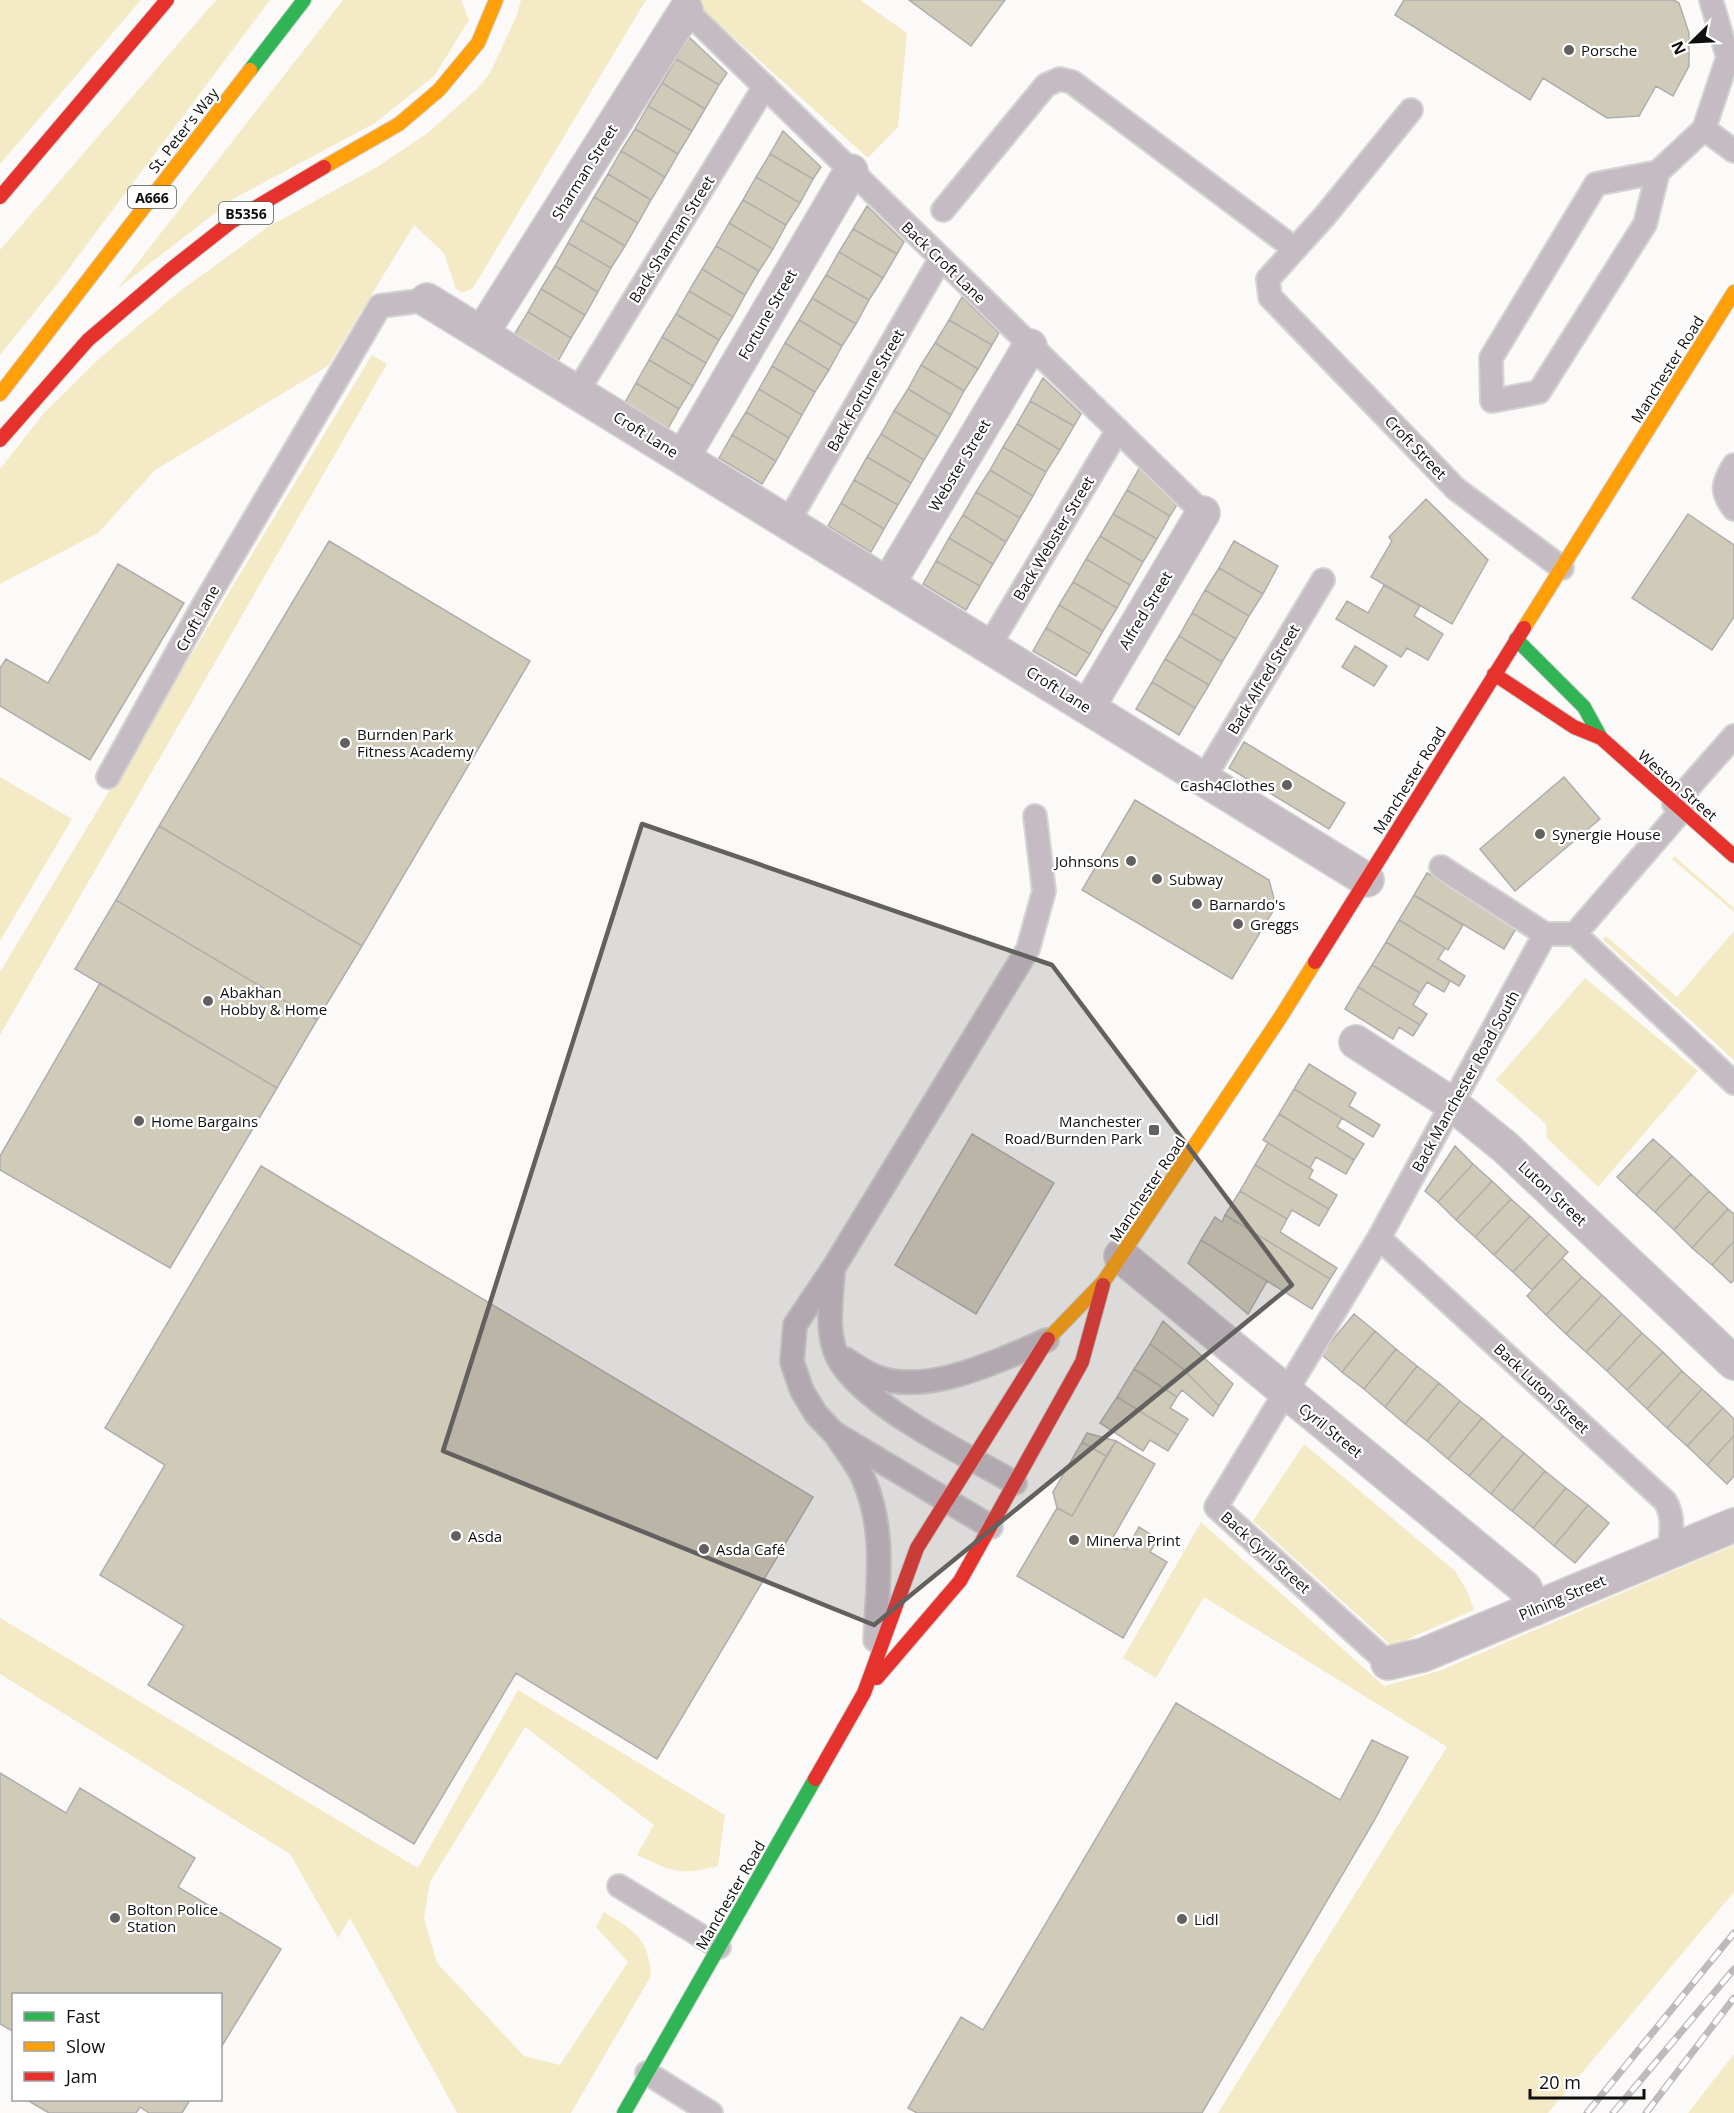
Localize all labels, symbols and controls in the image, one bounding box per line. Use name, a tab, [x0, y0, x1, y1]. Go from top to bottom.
north arrow	[1662, 12, 1722, 72]
text: N	[1666, 38, 1691, 59]
place label: Porsche	[1581, 40, 1637, 60]
marker: Porsche	[1562, 43, 1576, 57]
street label: St. Peter's Way	[143, 83, 223, 177]
street label: Sharman Street	[547, 120, 621, 224]
street label: Back Sharman Street	[624, 172, 718, 306]
road number: A666	[128, 186, 176, 208]
road number: B5356	[219, 202, 273, 224]
street label: Back Croft Lane	[898, 217, 990, 307]
street label: Fortune Street	[733, 265, 801, 363]
street label: Manchester Road	[1626, 312, 1708, 426]
street label: Back Fortune Street	[822, 325, 908, 455]
street label: Croft Lane	[610, 406, 682, 462]
street label: Croft Street	[1381, 411, 1451, 483]
street label: Webster Street	[924, 415, 994, 515]
street label: Back Webster Street	[1008, 472, 1098, 604]
street label: Alfred Street	[1114, 567, 1176, 653]
street label: Croft Lane	[171, 581, 223, 655]
street label: Back Alfred Street	[1222, 620, 1304, 738]
street label: Croft Lane	[1023, 661, 1095, 717]
street label: Manchester Road	[1368, 723, 1450, 837]
place label: Burnden Park Fitness Academy	[357, 724, 474, 761]
marker: Burnden Park Fitness Academy	[338, 736, 352, 750]
street label: Weston Street	[1634, 745, 1722, 825]
place label: Cash4Clothes	[1180, 775, 1275, 795]
marker: Cash4Clothes	[1280, 778, 1294, 792]
place label: Synergie House	[1552, 824, 1661, 844]
marker: Synergie House	[1533, 827, 1547, 841]
place label: Johnsons	[1053, 851, 1119, 871]
marker: Johnsons	[1124, 854, 1138, 868]
place label: Subway	[1169, 869, 1224, 889]
marker: Subway	[1150, 872, 1164, 886]
place label: Barnardo's	[1209, 894, 1285, 914]
marker: Barnardo's	[1190, 897, 1204, 911]
place label: Greggs	[1250, 914, 1299, 934]
marker: Greggs	[1231, 917, 1245, 931]
place label: Abakhan Hobby & Home	[220, 982, 327, 1019]
street label: Back Manchester Road South	[1407, 987, 1523, 1175]
marker: Abakhan Hobby & Home	[201, 994, 215, 1008]
place label: Home Bargains	[151, 1111, 258, 1131]
place label: Manchester Road/Burnden Park	[1004, 1111, 1142, 1148]
marker: Home Bargains	[132, 1114, 146, 1128]
marker: Manchester Road/Burnden Park	[1147, 1123, 1161, 1137]
street label: Manchester Road	[1104, 1133, 1190, 1245]
street label: Luton Street	[1515, 1156, 1591, 1230]
street label: Back Luton Street	[1490, 1339, 1594, 1437]
street label: Cyril Street	[1295, 1398, 1367, 1462]
street label: Back Cyril Street	[1217, 1507, 1315, 1597]
place label: Asda	[468, 1526, 502, 1546]
marker: Asda	[449, 1529, 463, 1543]
place label: Minerva Print	[1086, 1530, 1180, 1550]
marker: Minerva Print	[1067, 1533, 1081, 1547]
place label: Asda Café	[716, 1539, 785, 1559]
marker: Asda Café	[697, 1542, 711, 1556]
street label: Pilning Street	[1515, 1570, 1609, 1624]
street label: Manchester Road	[691, 1837, 769, 1953]
place label: Bolton Police Station	[127, 1899, 218, 1936]
place label: Lidl	[1194, 1909, 1219, 1929]
marker: Bolton Police Station	[108, 1911, 122, 1925]
marker: Lidl	[1175, 1912, 1189, 1926]
legend	[12, 1993, 222, 2101]
text: Fast	[66, 2004, 100, 2028]
text: Slow	[66, 2034, 105, 2058]
scale bar	[1530, 2062, 1644, 2100]
text: Jam	[64, 2064, 98, 2088]
text: 20 m	[1539, 2070, 1581, 2094]

